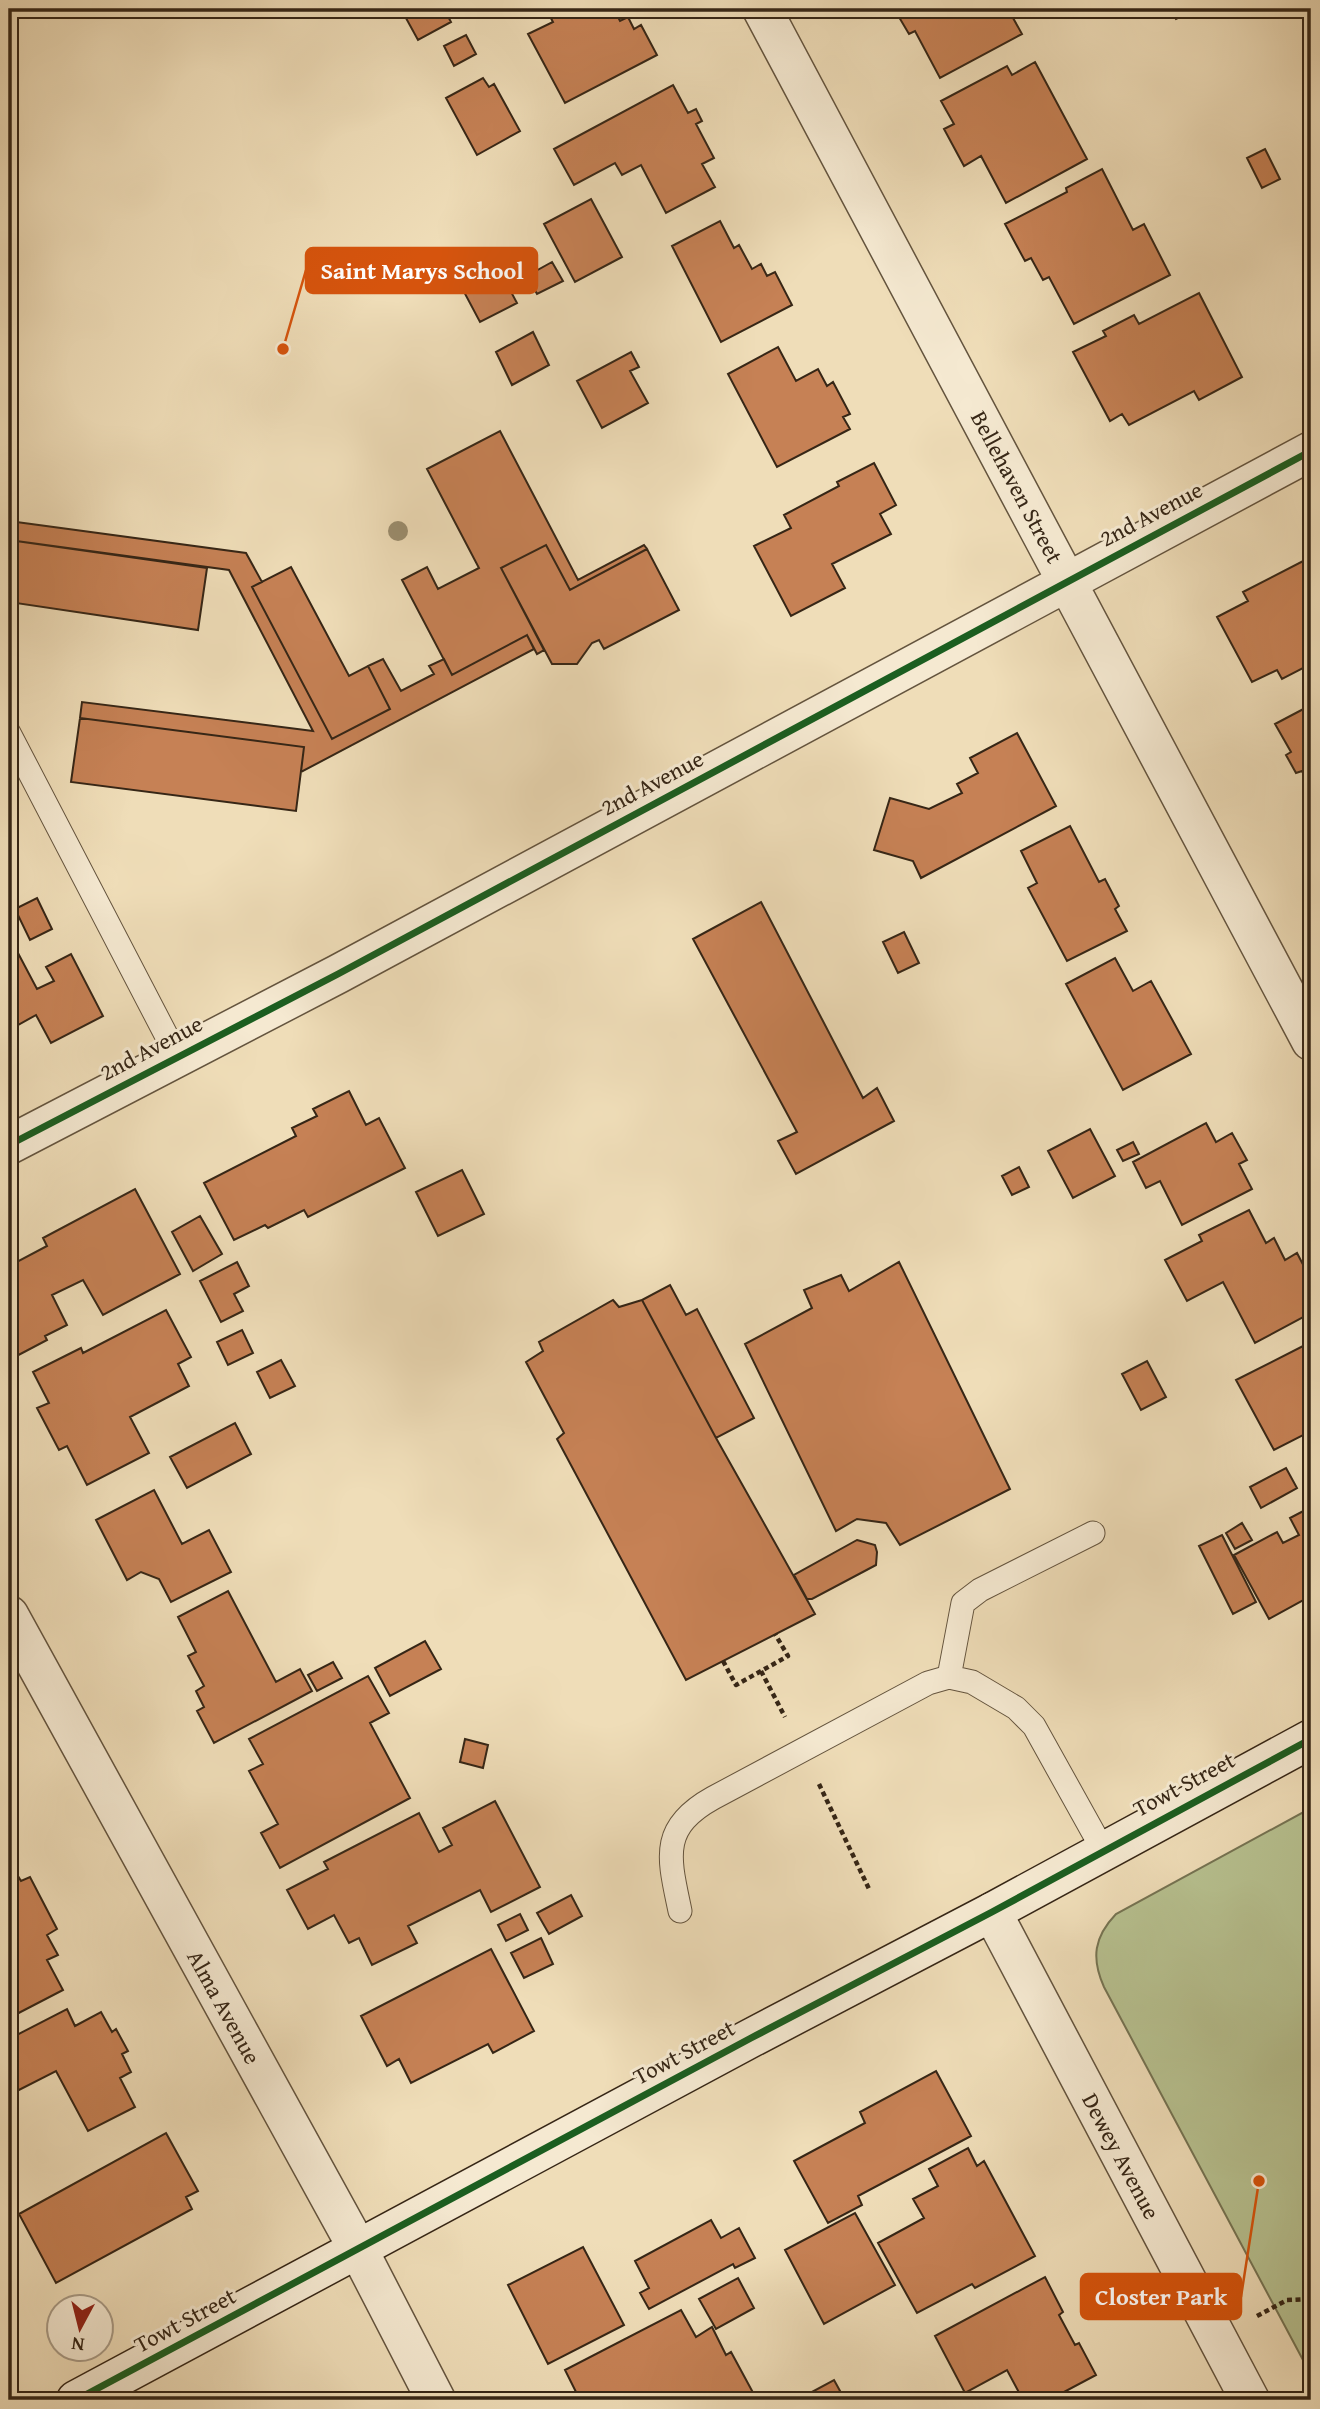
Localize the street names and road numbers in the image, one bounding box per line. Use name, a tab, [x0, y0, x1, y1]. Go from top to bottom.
street label: Bellehaven Street	[963, 404, 1072, 569]
street label: 2nd Avenue	[1094, 473, 1208, 554]
street label: 2nd Avenue	[595, 742, 709, 823]
street label: 2nd Avenue	[94, 1007, 208, 1088]
street label: Towt Street	[1127, 1743, 1241, 1824]
street label: Alma Avenue	[180, 1944, 269, 2070]
street label: Towt Street	[627, 2011, 741, 2092]
street label: Dewey Avenue	[1074, 2087, 1169, 2225]
street label: Towt Street	[128, 2279, 242, 2360]

